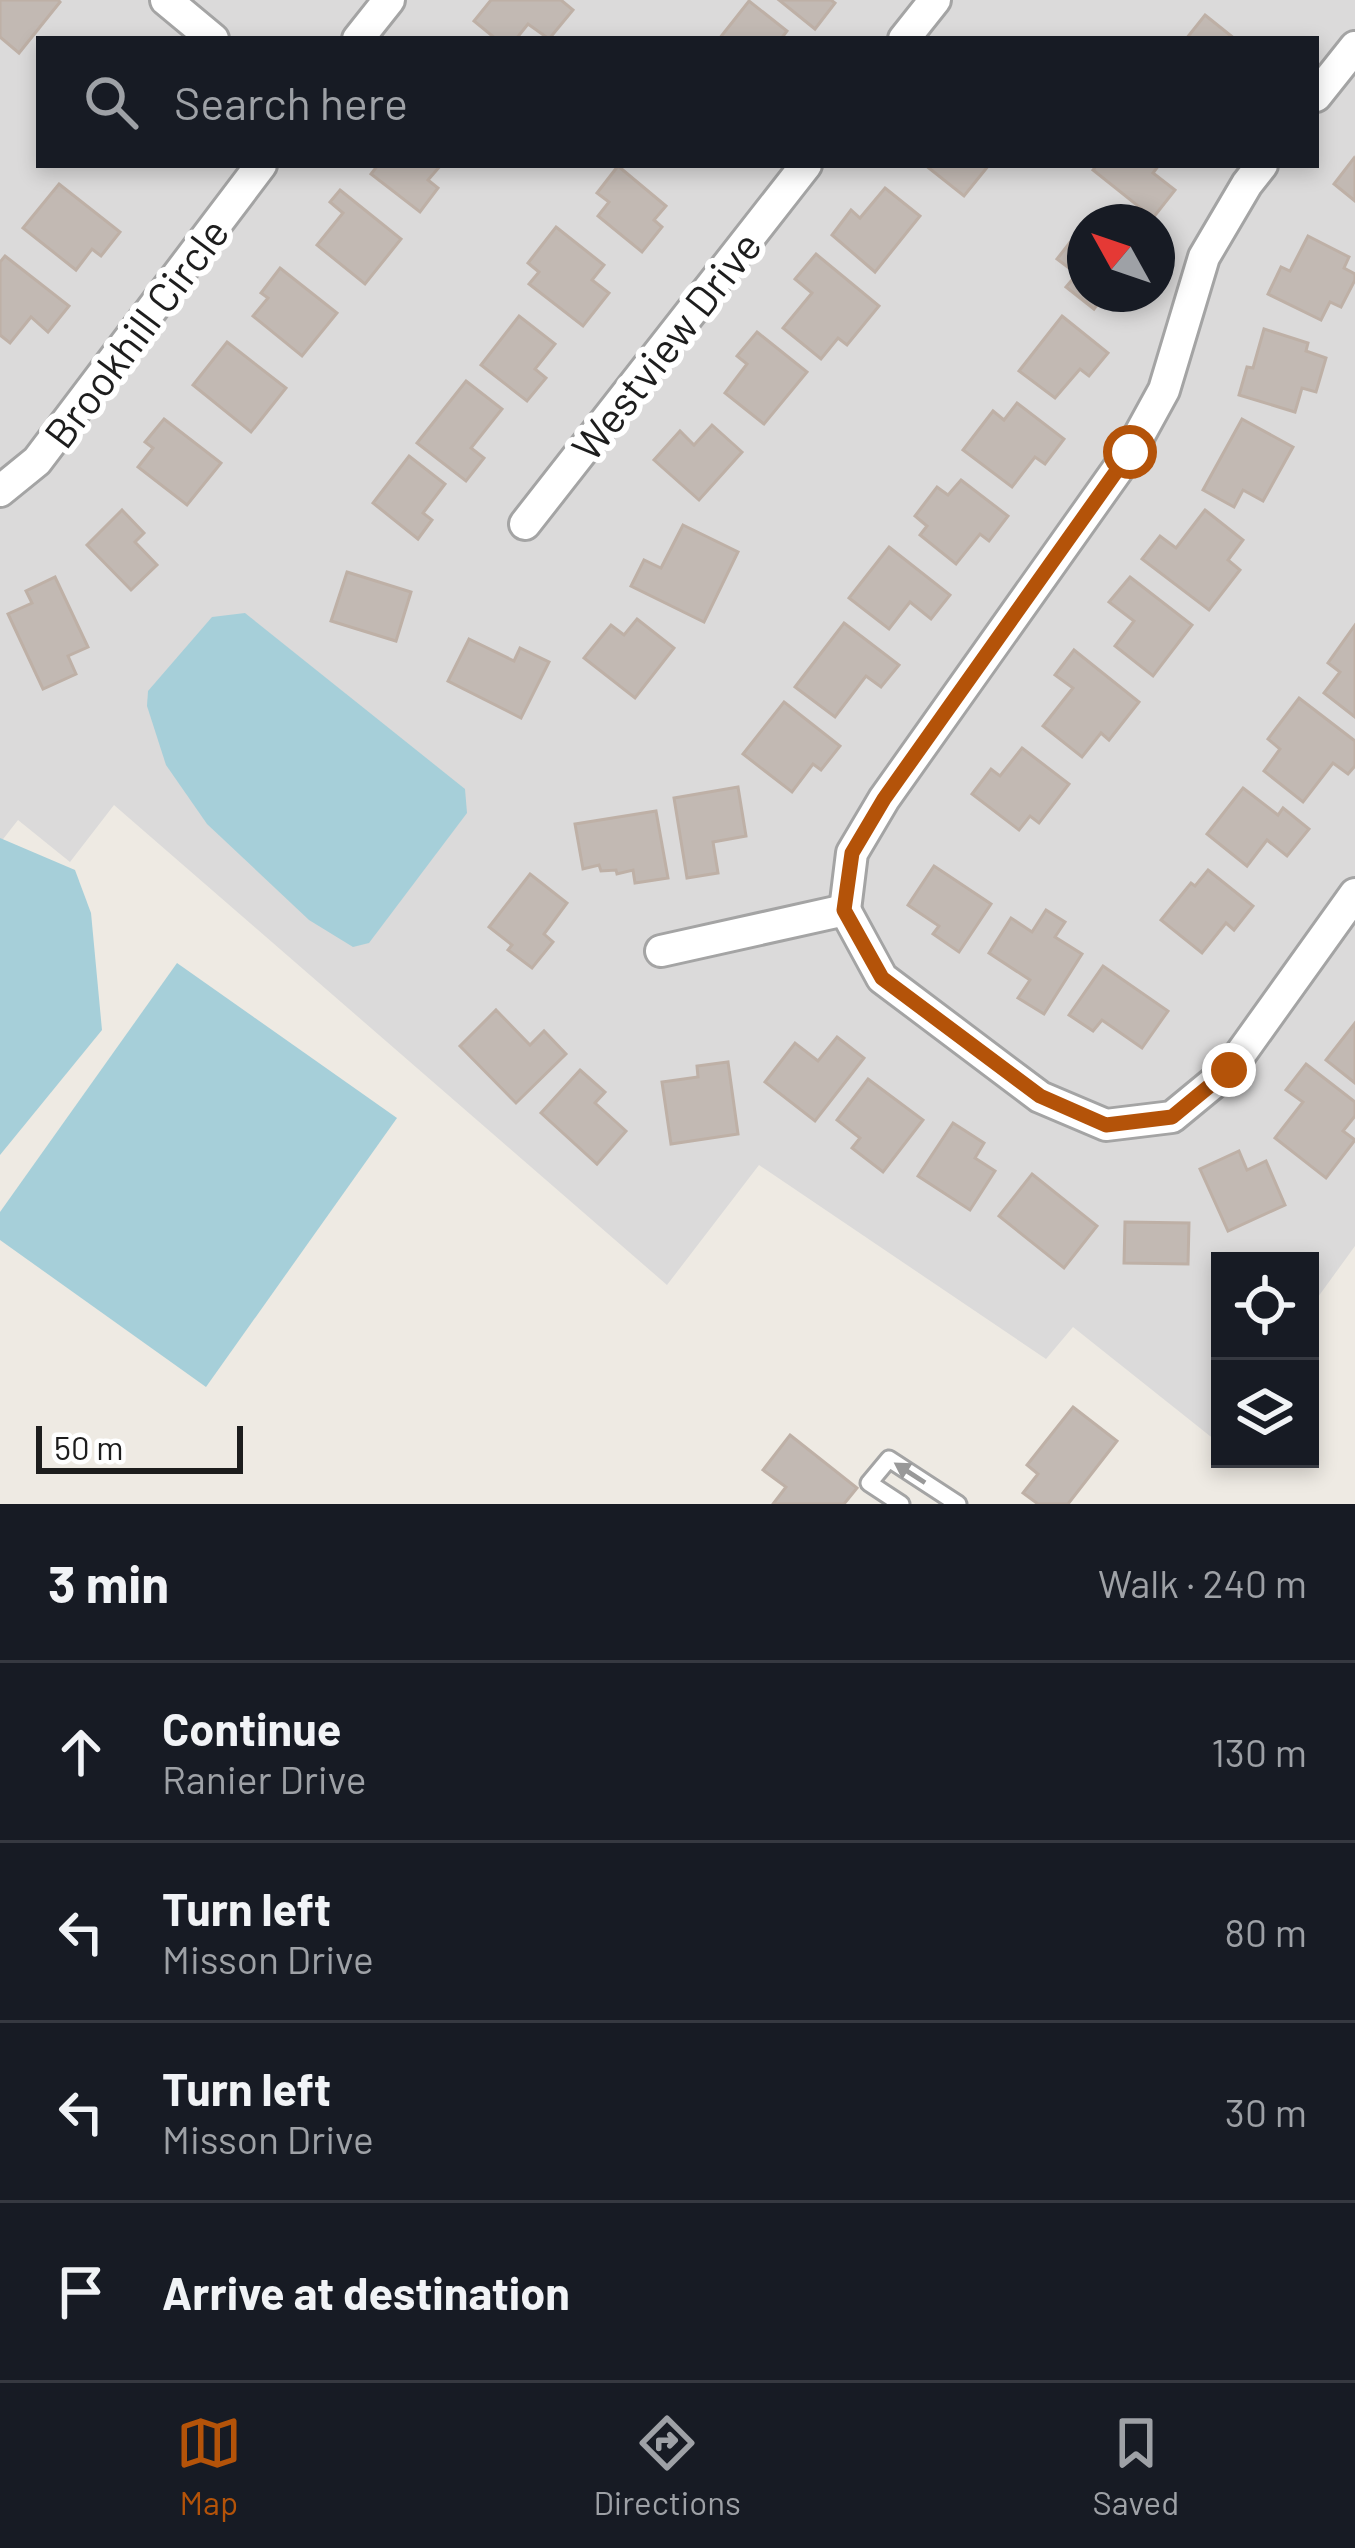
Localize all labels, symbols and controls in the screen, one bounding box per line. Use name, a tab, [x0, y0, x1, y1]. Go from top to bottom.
search box	[36, 36, 1319, 168]
icon: search	[78, 69, 144, 135]
text: Search here	[174, 75, 408, 129]
north arrow	[1067, 204, 1175, 312]
street label: Brookhill Circle	[32, 207, 238, 457]
street label: Westview Drive	[560, 220, 770, 470]
route start	[1103, 425, 1157, 479]
route end	[1202, 1043, 1256, 1097]
map controls	[1211, 1252, 1319, 1468]
button: locate	[1211, 1252, 1319, 1360]
button: layers	[1211, 1360, 1319, 1468]
scale bar	[36, 1420, 243, 1473]
text: 50 m	[54, 1427, 124, 1467]
one-way arrow	[894, 1462, 927, 1484]
text: 3 min	[48, 1552, 169, 1613]
text: Walk · 240 m	[1098, 1559, 1307, 1606]
text: Continue	[162, 1701, 341, 1755]
icon: ahead	[48, 1719, 114, 1785]
text: 130 m	[1211, 1728, 1307, 1775]
text: Ranier Drive	[162, 1755, 366, 1802]
text: Turn left	[162, 1881, 331, 1935]
icon: left	[48, 1899, 114, 1965]
text: 80 m	[1225, 1908, 1307, 1955]
text: Misson Drive	[162, 1935, 374, 1982]
text: Turn left	[162, 2061, 331, 2115]
icon: left	[48, 2079, 114, 2145]
text: 30 m	[1225, 2088, 1307, 2135]
text: Misson Drive	[162, 2115, 374, 2162]
icon: arrive	[48, 2259, 114, 2325]
text: Arrive at destination	[162, 2265, 570, 2319]
tab: Map	[176, 2410, 242, 2522]
tab: Directions	[593, 2410, 741, 2522]
tab: Saved	[1093, 2410, 1179, 2522]

